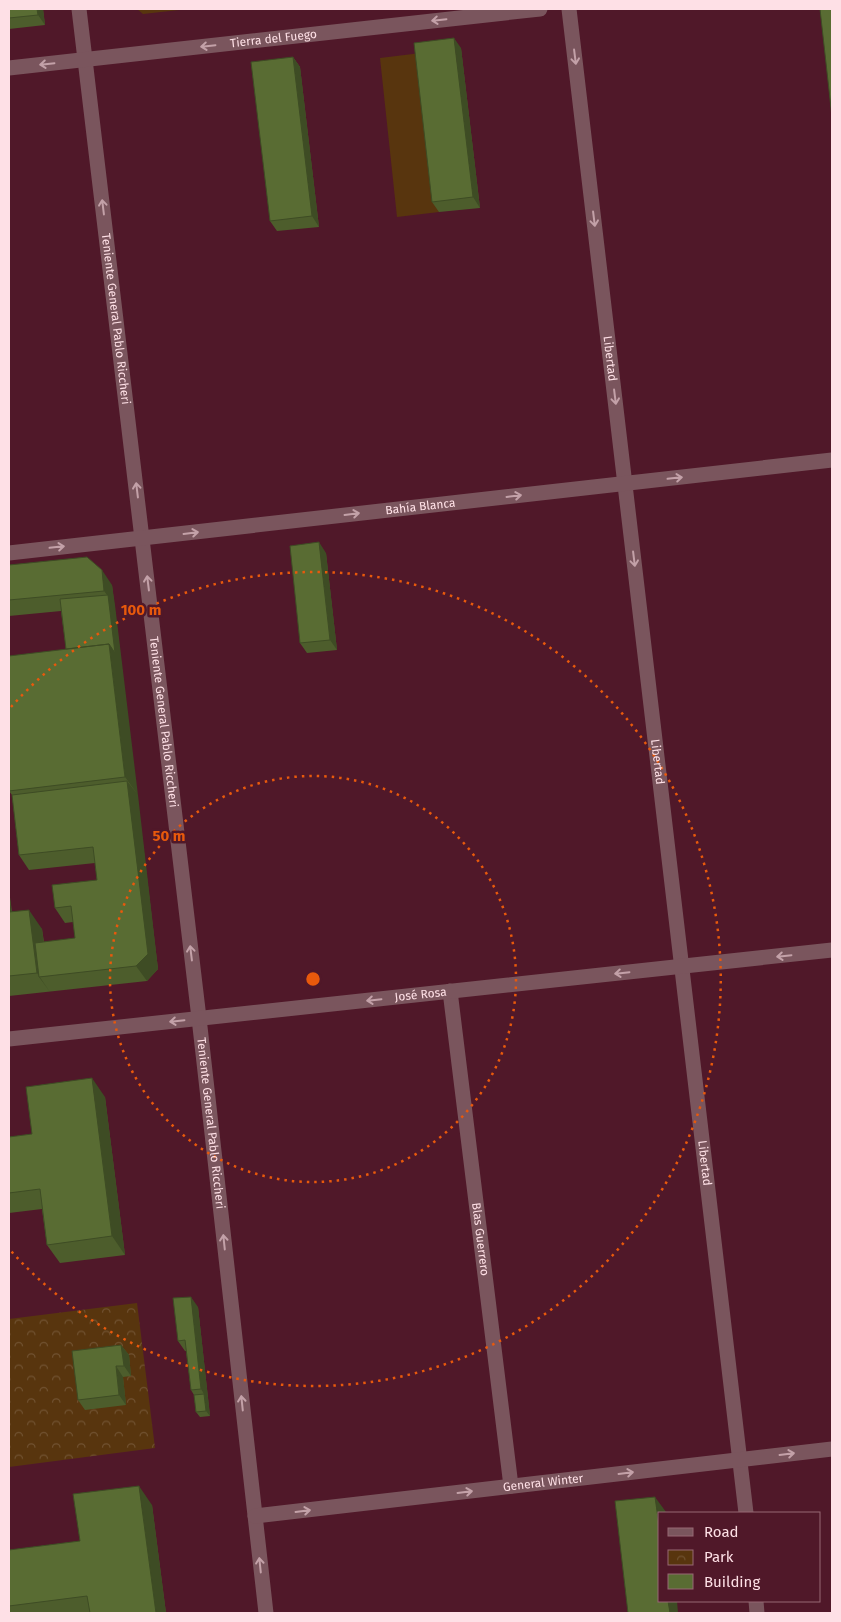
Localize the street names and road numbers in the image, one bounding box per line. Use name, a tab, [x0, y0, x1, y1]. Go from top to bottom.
street label: Tierra del Fuego	[229, 27, 318, 50]
street label: Teniente General Pablo Riccheri	[99, 232, 133, 405]
street label: Libertad	[601, 335, 620, 382]
street label: Bahía Blanca	[385, 496, 456, 517]
street label: Teniente General Pablo Riccheri	[147, 636, 181, 808]
street label: Libertad	[648, 738, 667, 785]
street label: José Rosa	[394, 985, 447, 1004]
street label: Teniente General Pablo Riccheri	[194, 1037, 227, 1210]
street label: Libertad	[695, 1140, 714, 1187]
street label: Blas Guerrero	[469, 1202, 492, 1277]
street label: General Winter	[502, 1471, 584, 1494]

